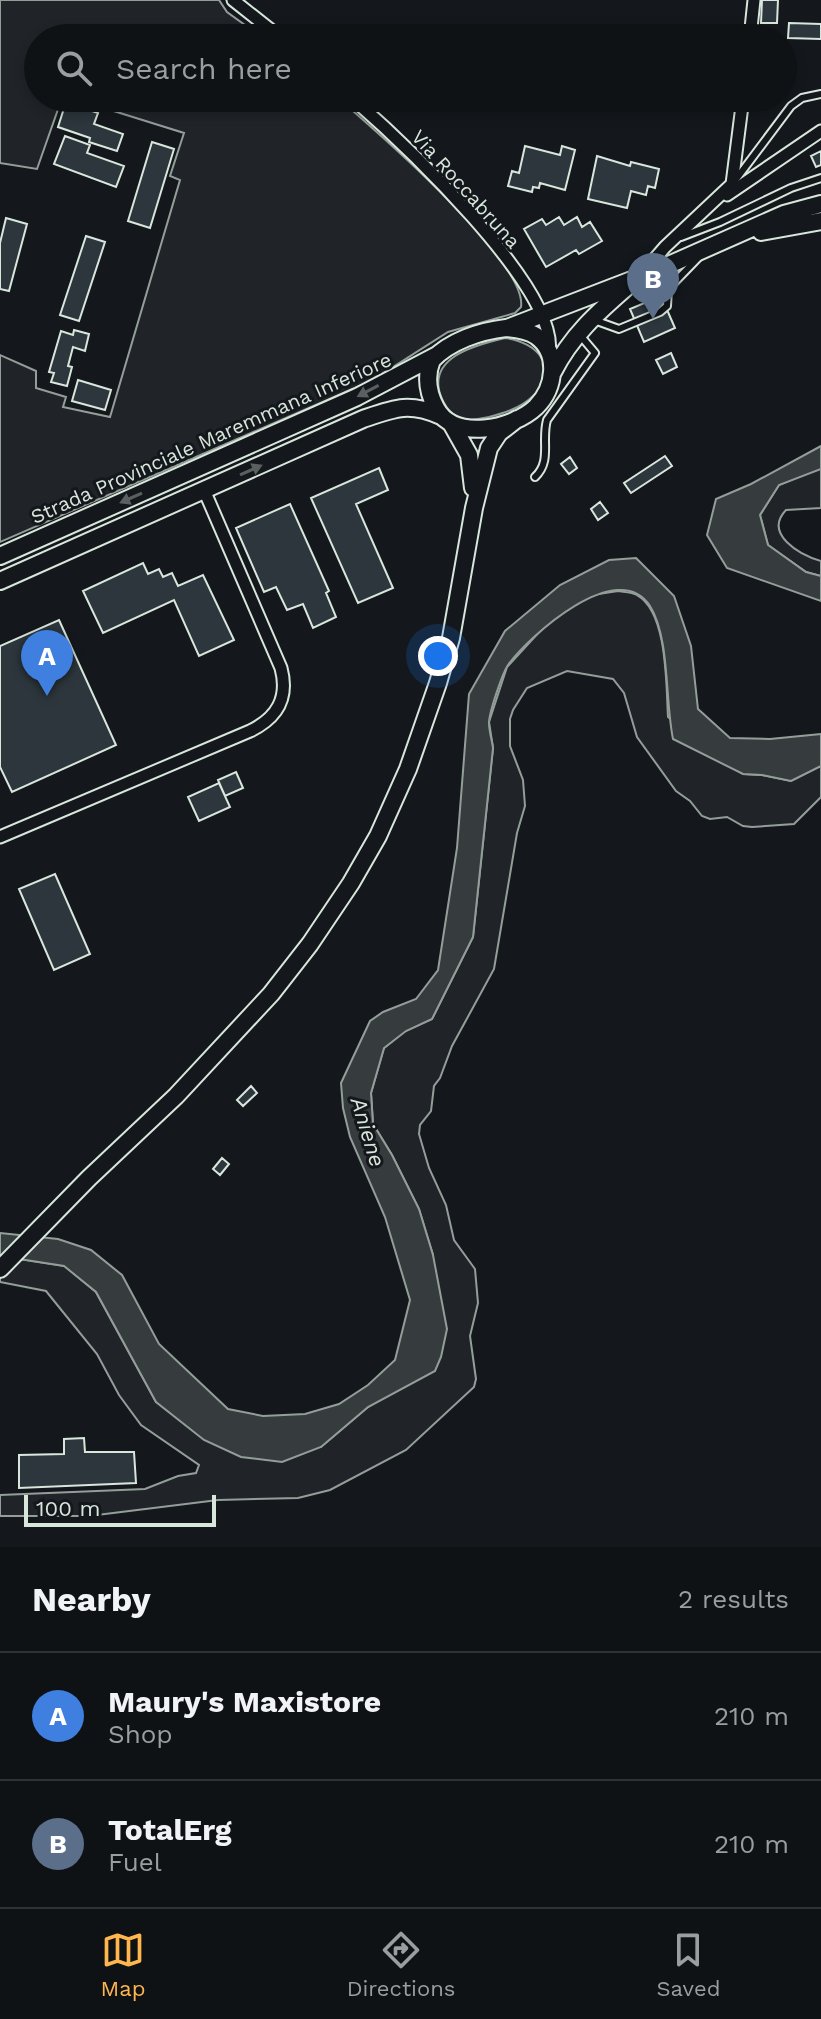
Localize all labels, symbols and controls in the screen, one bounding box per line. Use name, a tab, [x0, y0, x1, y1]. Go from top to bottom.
search box	[24, 24, 797, 112]
icon: search	[52, 46, 96, 90]
text: Search here	[116, 51, 292, 86]
street label: Via Roccabruna	[406, 125, 526, 253]
pin: B	[627, 253, 679, 319]
street label: Strada Provinciale Maremmana Inferiore	[27, 347, 395, 529]
one-way arrow	[357, 384, 379, 398]
one-way arrow	[239, 463, 262, 476]
one-way arrow	[119, 491, 143, 504]
pin: A	[21, 630, 73, 696]
your location	[418, 636, 458, 676]
water label: Aniene	[345, 1093, 390, 1170]
scale bar	[24, 1491, 216, 1527]
text: 100 m	[36, 1496, 100, 1521]
text: Nearby	[32, 1579, 151, 1619]
text: 2 results	[678, 1584, 789, 1614]
text: Maury's Maxistore	[108, 1684, 381, 1719]
text: A	[49, 1701, 67, 1731]
text: 210 m	[714, 1701, 789, 1731]
text: Shop	[108, 1719, 173, 1749]
text: TotalErg	[108, 1812, 232, 1847]
text: B	[49, 1829, 67, 1859]
text: 210 m	[714, 1829, 789, 1859]
text: Fuel	[108, 1847, 162, 1877]
tab: Map	[101, 1928, 145, 2001]
tab: Directions	[347, 1928, 455, 2001]
tab: Saved	[657, 1928, 720, 2001]

